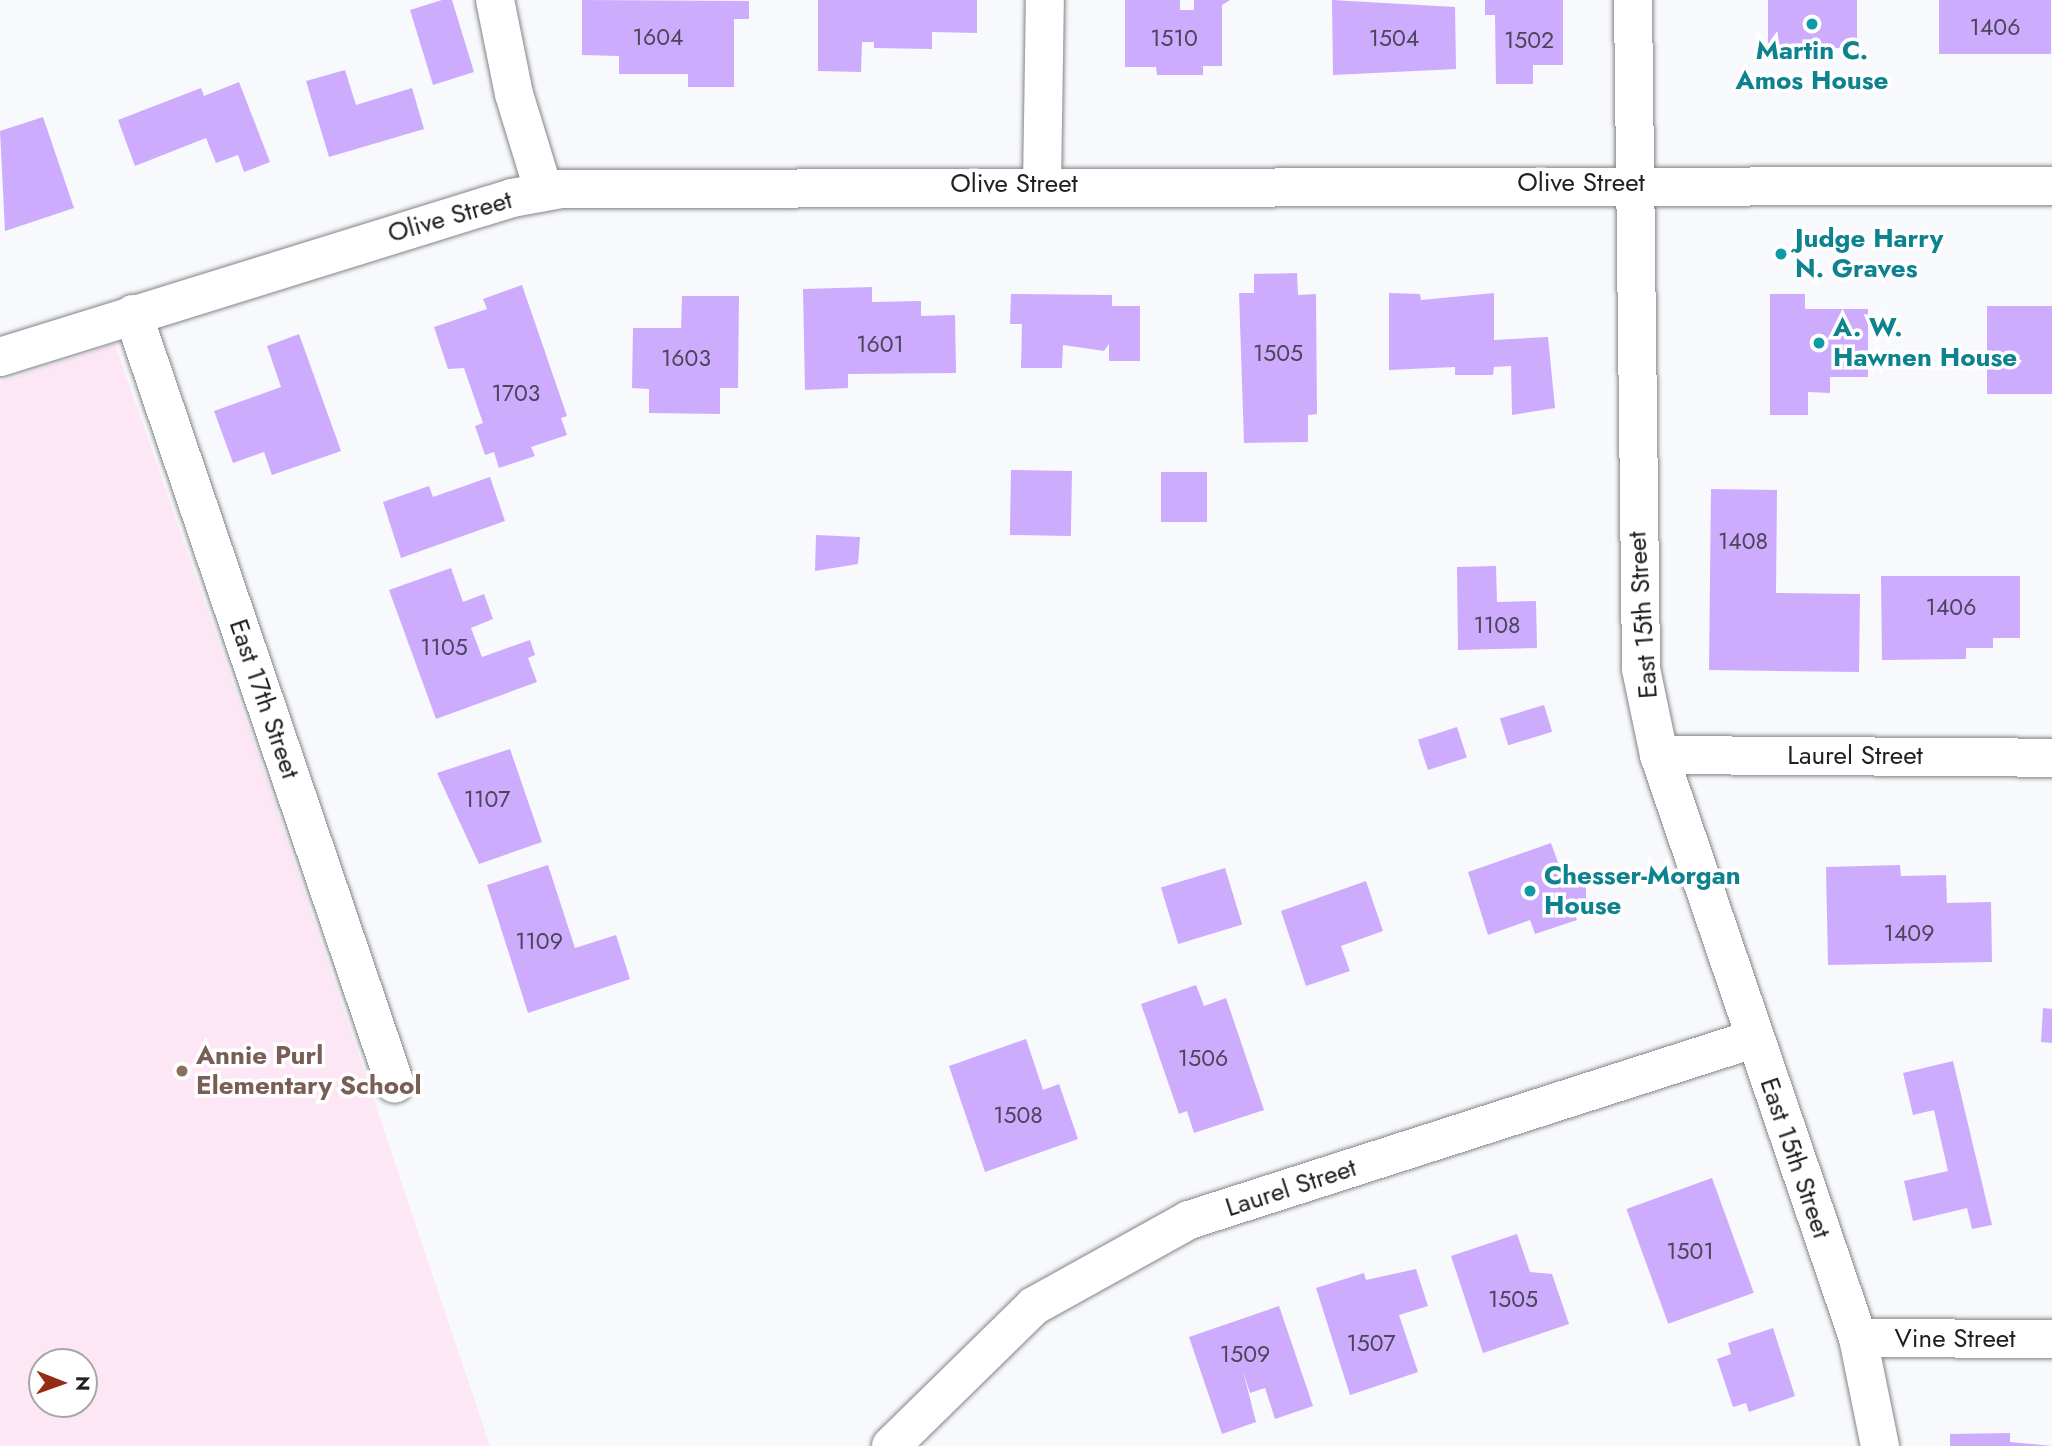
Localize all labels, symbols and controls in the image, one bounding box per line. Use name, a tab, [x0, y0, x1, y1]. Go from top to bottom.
house number: 1406	[1970, 13, 2020, 41]
marker: Martin C. Amos House	[1804, 16, 1820, 32]
house number: 1604	[633, 23, 683, 51]
house number: 1510	[1150, 24, 1198, 52]
house number: 1504	[1369, 24, 1419, 52]
house number: 1502	[1504, 26, 1554, 54]
place label: Martin C. Amos House	[1736, 35, 1888, 96]
street label: Olive Street	[1517, 167, 1645, 199]
street label: Olive Street	[950, 168, 1078, 200]
street label: Olive Street	[384, 184, 516, 250]
place label: Judge Harry N. Graves	[1795, 223, 1943, 284]
marker: Judge Harry N. Graves	[1773, 246, 1789, 262]
place label: A. W. Hawnen House	[1833, 312, 2017, 374]
house number: 1601	[856, 330, 904, 358]
marker: A. W. Hawnen House	[1811, 335, 1827, 351]
house number: 1505	[1253, 339, 1303, 367]
house number: 1603	[661, 344, 711, 372]
house number: 1703	[492, 379, 540, 407]
house number: 1408	[1718, 527, 1768, 555]
street label: East 15th Street	[1622, 530, 1664, 700]
house number: 1406	[1926, 593, 1976, 621]
house number: 1108	[1473, 611, 1521, 639]
street label: East 17th Street	[222, 615, 306, 783]
house number: 1105	[420, 633, 468, 661]
street label: Laurel Street	[1787, 740, 1923, 772]
house number: 1107	[464, 785, 510, 813]
place label: Chesser-Morgan House	[1544, 860, 1741, 922]
marker: Chesser-Morgan House	[1522, 883, 1538, 899]
house number: 1409	[1884, 919, 1934, 947]
house number: 1109	[515, 927, 563, 955]
place label: Annie Purl Elementary School	[196, 1040, 421, 1102]
house number: 1506	[1178, 1044, 1228, 1072]
marker: Annie Purl Elementary School	[174, 1063, 190, 1079]
street label: East 15th Street	[1753, 1074, 1837, 1242]
house number: 1508	[993, 1101, 1043, 1129]
street label: Laurel Street	[1222, 1152, 1360, 1224]
house number: 1501	[1666, 1237, 1714, 1265]
house number: 1505	[1488, 1285, 1538, 1313]
street label: Vine Street	[1895, 1323, 2015, 1355]
house number: 1507	[1346, 1329, 1396, 1357]
house number: 1509	[1220, 1340, 1270, 1368]
north arrow	[28, 1348, 98, 1418]
text: N	[69, 1376, 96, 1391]

